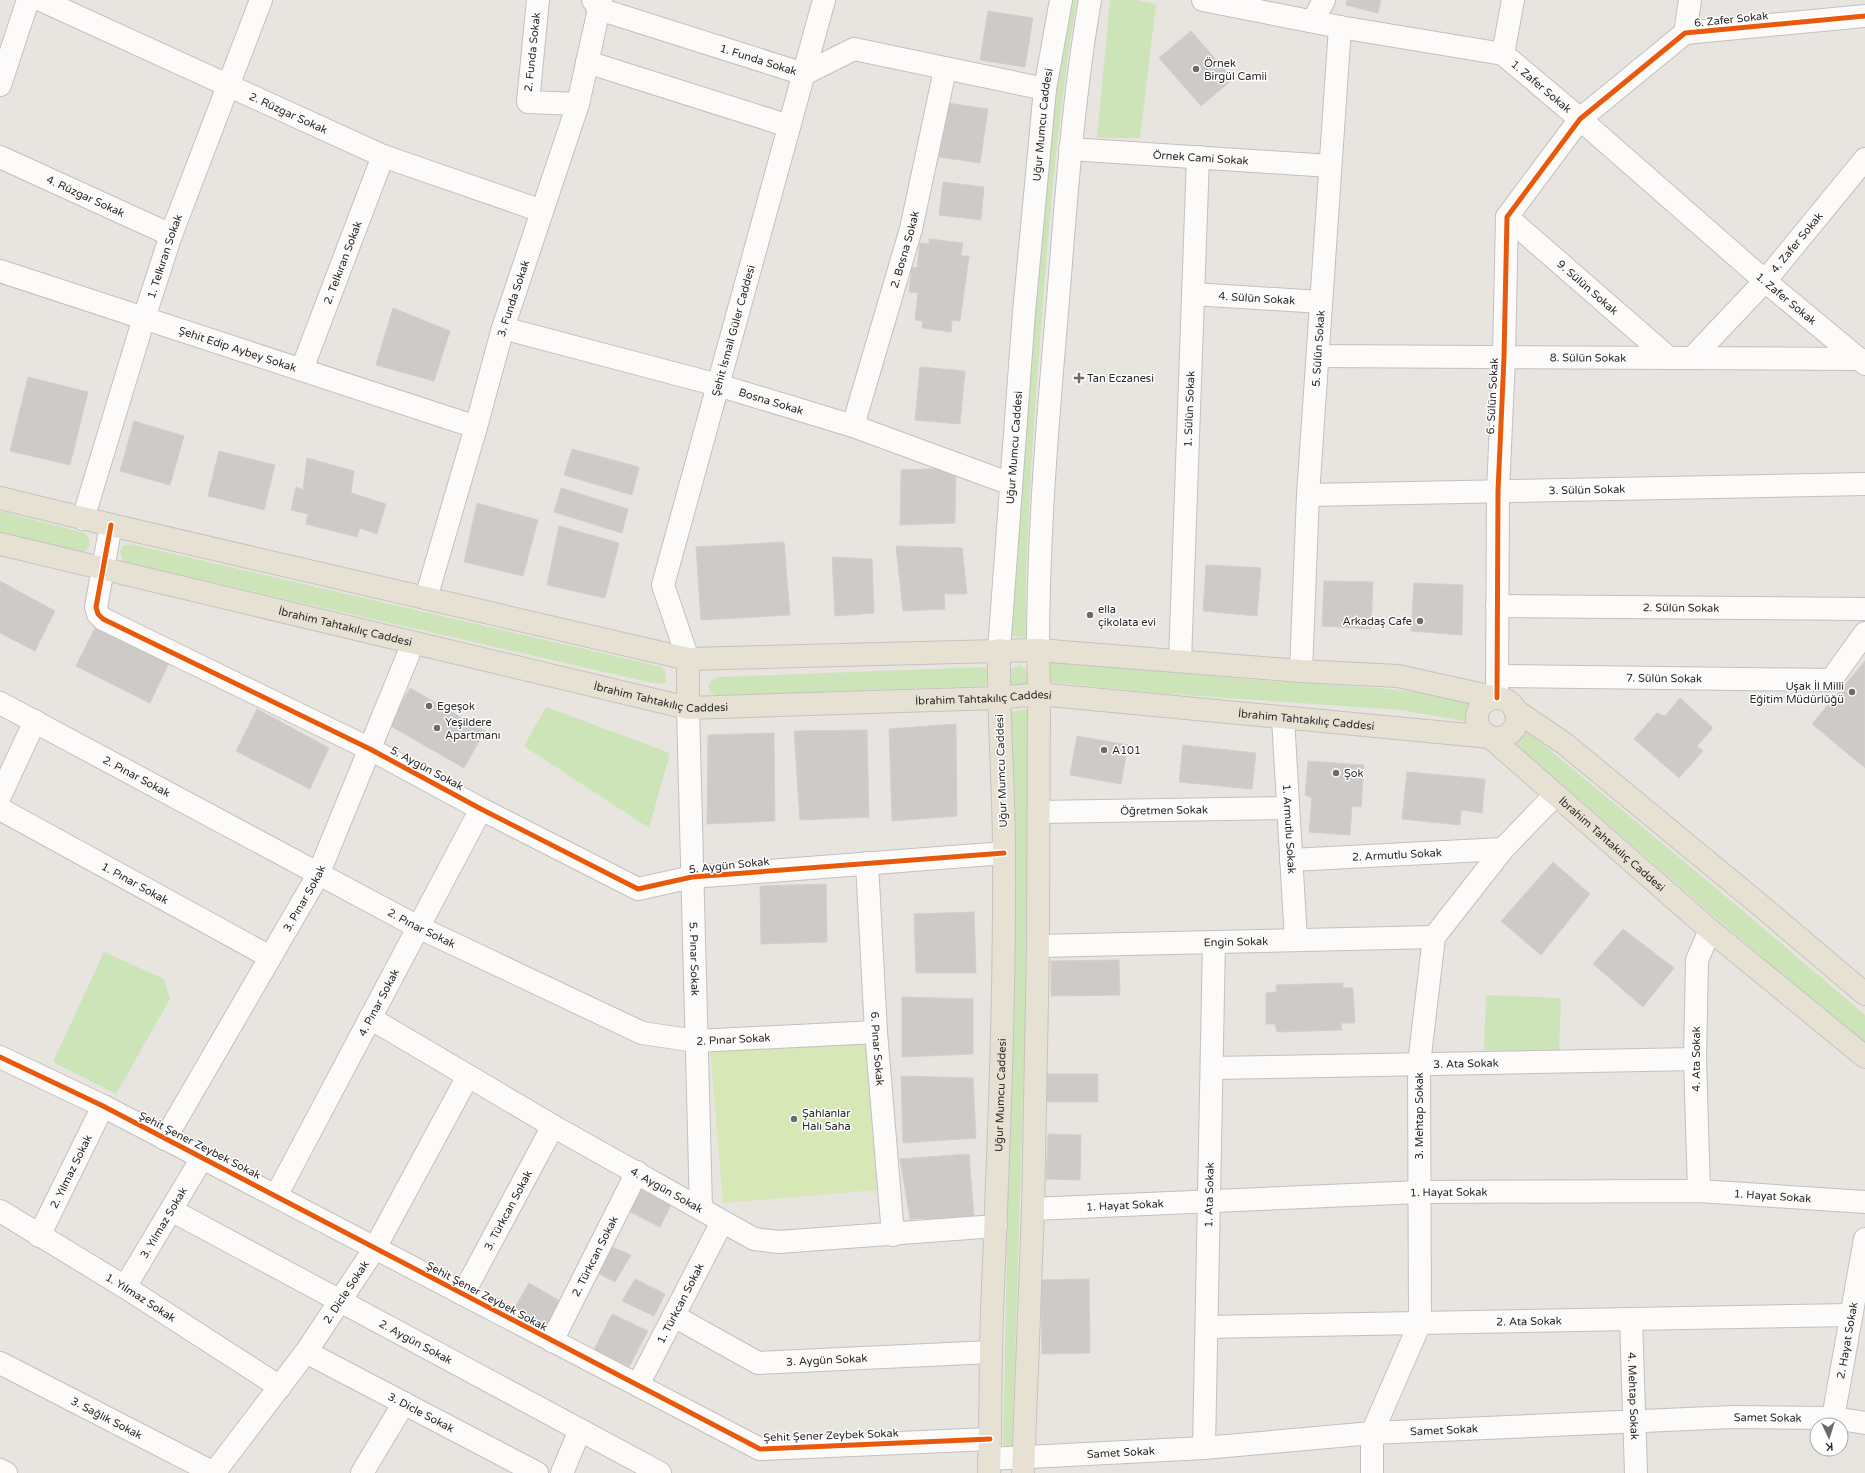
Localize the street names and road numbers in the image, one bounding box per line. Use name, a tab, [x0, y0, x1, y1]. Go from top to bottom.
street label: 6. Zafer Sokak	[1693, 9, 1769, 30]
street label: 2. Funda Sokak	[522, 12, 543, 92]
street label: 1. Funda Sokak	[718, 42, 798, 78]
street label: 1. Zafer Sokak	[1508, 58, 1574, 116]
street label: Uğur Mumcu Caddesi	[1030, 67, 1056, 182]
street label: 2. Rüzgar Sokak	[247, 90, 329, 137]
street label: Örnek Cami Sokak	[1152, 148, 1249, 168]
street label: 4. Rüzgar Sokak	[44, 173, 126, 220]
street label: 2. Bosna Sokak	[888, 210, 922, 290]
street label: 4. Zafer Sokak	[1768, 210, 1826, 276]
street label: 1. Telkıran Sokak	[145, 213, 185, 300]
street label: 2. Telkıran Sokak	[321, 219, 365, 306]
street label: 9. Sülün Sokak	[1554, 258, 1621, 318]
street label: 3. Funda Sokak	[495, 259, 532, 338]
street label: Şehit İsmail Güler Caddesi	[709, 264, 758, 398]
street label: 1. Zafer Sokak	[1753, 270, 1819, 328]
street label: 4. Sülün Sokak	[1218, 290, 1296, 307]
street label: 5. Sülün Sokak	[1309, 310, 1328, 387]
street label: Şehit Edip Aybey Sokak	[177, 324, 298, 375]
street label: 8. Sülün Sokak	[1550, 351, 1626, 365]
street label: 6. Sülün Sokak	[1484, 357, 1501, 435]
street label: 1. Sülün Sokak	[1182, 371, 1197, 448]
street label: Bosna Sokak	[737, 386, 805, 418]
street label: Uğur Mumcu Caddesi	[1004, 390, 1025, 505]
street label: 3. Sülün Sokak	[1549, 483, 1625, 497]
street label: 2. Sülün Sokak	[1643, 601, 1719, 615]
street label: İbrahim Tahtakılıç Caddesi	[277, 605, 413, 649]
street label: 7. Sülün Sokak	[1626, 672, 1702, 685]
street label: İbrahim Tahtakılıç Caddesi	[592, 680, 728, 715]
street label: İbrahim Tahtakılıç Caddesi	[915, 688, 1052, 708]
street label: İbrahim Tahtakılıç Caddesi	[1237, 707, 1375, 733]
street label: Uğur Mumcu Caddesi	[993, 714, 1010, 828]
street label: 5. Aygün Sokak	[388, 744, 466, 793]
street label: 2. Pınar Sokak	[101, 753, 172, 800]
street label: 1. Armutlu Sokak	[1280, 784, 1298, 874]
street label: İbrahim Tahtakılıç Caddesi	[1556, 794, 1667, 894]
street label: Öğretmen Sokak	[1120, 803, 1208, 818]
street label: 2. Armutlu Sokak	[1352, 846, 1442, 864]
street label: 5. Aygün Sokak	[688, 855, 770, 876]
street label: 1. Pınar Sokak	[99, 860, 170, 907]
street label: 3. Pınar Sokak	[281, 863, 328, 934]
street label: 2. Pınar Sokak	[385, 906, 458, 951]
street label: 5. Pınar Sokak	[687, 922, 701, 996]
street label: Engin Sokak	[1204, 935, 1268, 949]
street label: 4. Pınar Sokak	[356, 967, 402, 1039]
street label: 6. Pınar Sokak	[868, 1011, 886, 1086]
street label: 4. Ata Sokak	[1690, 1026, 1703, 1092]
street label: 2. Pınar Sokak	[696, 1031, 771, 1048]
street label: Uğur Mumcu Caddesi	[992, 1038, 1009, 1152]
street label: 3. Ata Sokak	[1433, 1057, 1499, 1071]
street label: 3. Mehtap Sokak	[1413, 1072, 1426, 1160]
street label: Şehit Şener Zeybek Sokak	[137, 1109, 263, 1182]
street label: 2. Yılmaz Sokak	[48, 1133, 95, 1211]
street label: 1. Ata Sokak	[1202, 1162, 1217, 1228]
street label: 4. Aygün Sokak	[628, 1165, 705, 1216]
street label: 3. Türkcan Sokak	[482, 1168, 535, 1253]
street label: 3. Yılmaz Sokak	[138, 1185, 190, 1261]
street label: 1. Hayat Sokak	[1410, 1186, 1487, 1199]
street label: 1. Hayat Sokak	[1733, 1187, 1812, 1205]
street label: 1. Hayat Sokak	[1086, 1197, 1164, 1214]
street label: 2. Türkcan Sokak	[569, 1214, 621, 1299]
street label: 2. Dicle Sokak	[321, 1258, 372, 1326]
street label: Şehit Şener Zeybek Sokak	[424, 1259, 549, 1334]
street label: 1. Türkcan Sokak	[654, 1261, 707, 1346]
street label: 1. Yılmaz Sokak	[103, 1271, 178, 1325]
street label: 2. Hayat Sokak	[1834, 1301, 1861, 1380]
street label: 2. Ata Sokak	[1496, 1314, 1562, 1329]
street label: 2. Aygün Sokak	[377, 1317, 454, 1367]
street label: 3. Aygün Sokak	[786, 1352, 868, 1369]
street label: 4. Mehtap Sokak	[1625, 1352, 1641, 1440]
street label: 3. Dicle Sokak	[386, 1390, 456, 1435]
street label: 3. Sağlık Sokak	[69, 1395, 144, 1442]
street label: Samet Sokak	[1734, 1411, 1802, 1425]
street label: Samet Sokak	[1410, 1422, 1478, 1438]
street label: Şehit Şener Zeybek Sokak	[763, 1427, 899, 1444]
street label: Samet Sokak	[1087, 1445, 1155, 1461]

